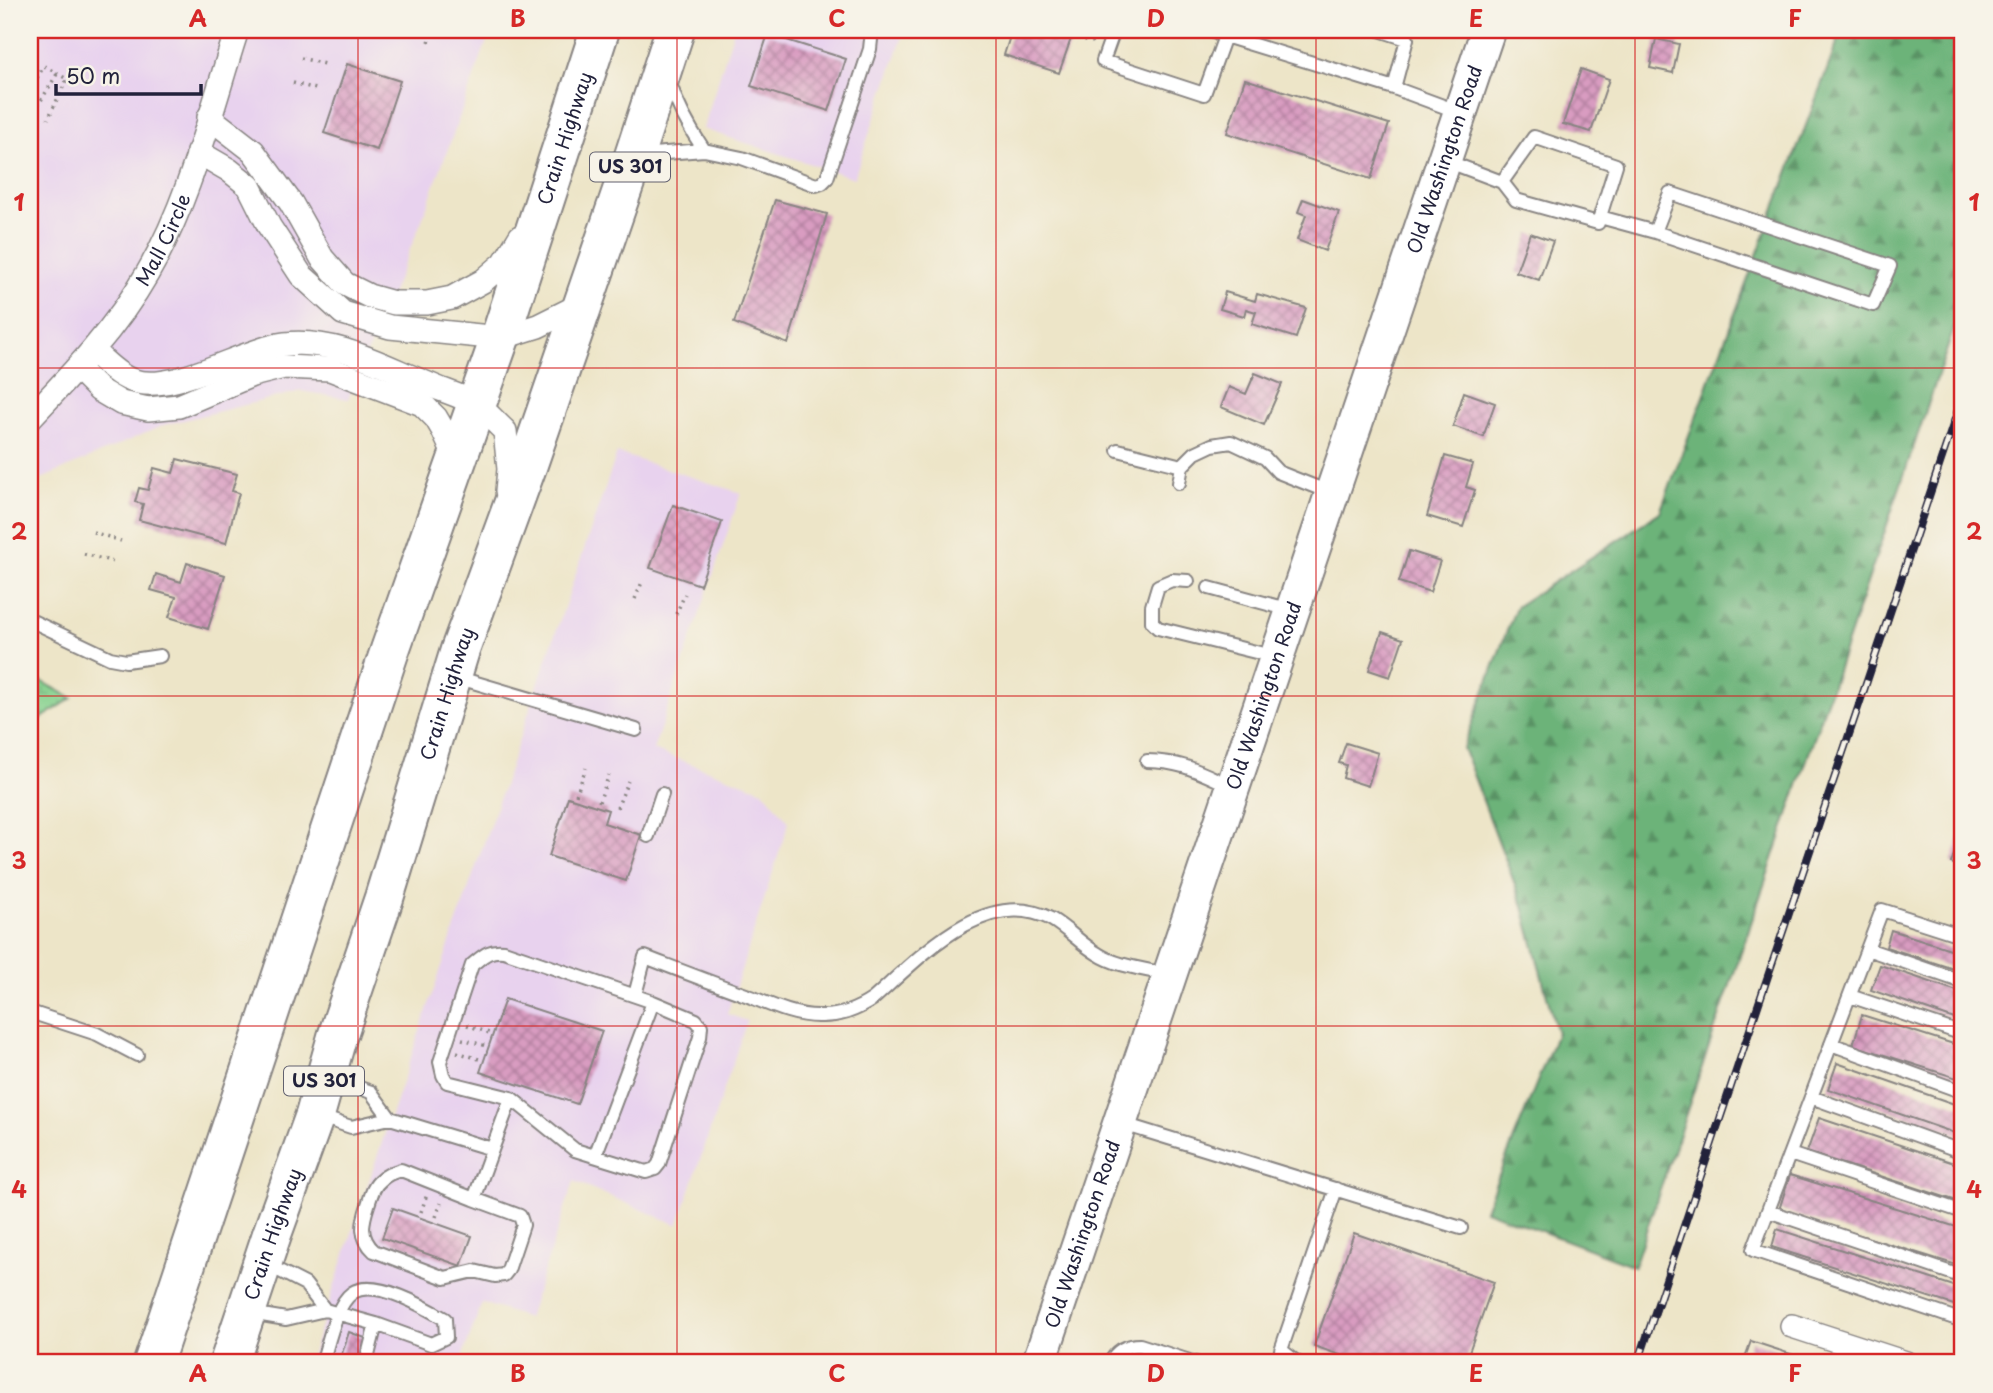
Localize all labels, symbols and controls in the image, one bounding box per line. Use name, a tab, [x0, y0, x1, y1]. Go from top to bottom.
text: A	[189, 0, 207, 35]
text: B	[510, 0, 526, 35]
text: C	[828, 0, 846, 35]
text: D	[1147, 0, 1165, 35]
text: E	[1469, 0, 1483, 35]
text: F	[1788, 0, 1802, 35]
scale bar	[56, 52, 201, 96]
text: 50 m	[66, 59, 120, 91]
street label: Old Washington Road	[1399, 61, 1488, 257]
street label: Crain Highway	[529, 68, 598, 208]
road number: US 301	[590, 152, 670, 182]
text: 1	[14, 184, 25, 219]
text: 1	[1969, 184, 1980, 219]
street label: Mall Circle	[128, 189, 196, 291]
text: 2	[11, 513, 27, 548]
text: 2	[1966, 513, 1982, 548]
street label: Old Washington Road	[1218, 598, 1308, 793]
street label: Crain Highway	[412, 623, 480, 764]
text: 3	[11, 842, 27, 877]
text: 3	[1966, 842, 1982, 877]
road number: US 301	[284, 1066, 364, 1096]
street label: Old Washington Road	[1037, 1136, 1126, 1332]
street label: Crain Highway	[236, 1164, 308, 1304]
text: 4	[11, 1171, 27, 1206]
text: 4	[1966, 1171, 1982, 1206]
text: A	[189, 1355, 207, 1390]
text: B	[510, 1355, 526, 1390]
text: C	[828, 1355, 846, 1390]
text: D	[1147, 1355, 1165, 1390]
text: E	[1469, 1355, 1483, 1390]
text: F	[1788, 1355, 1802, 1390]

